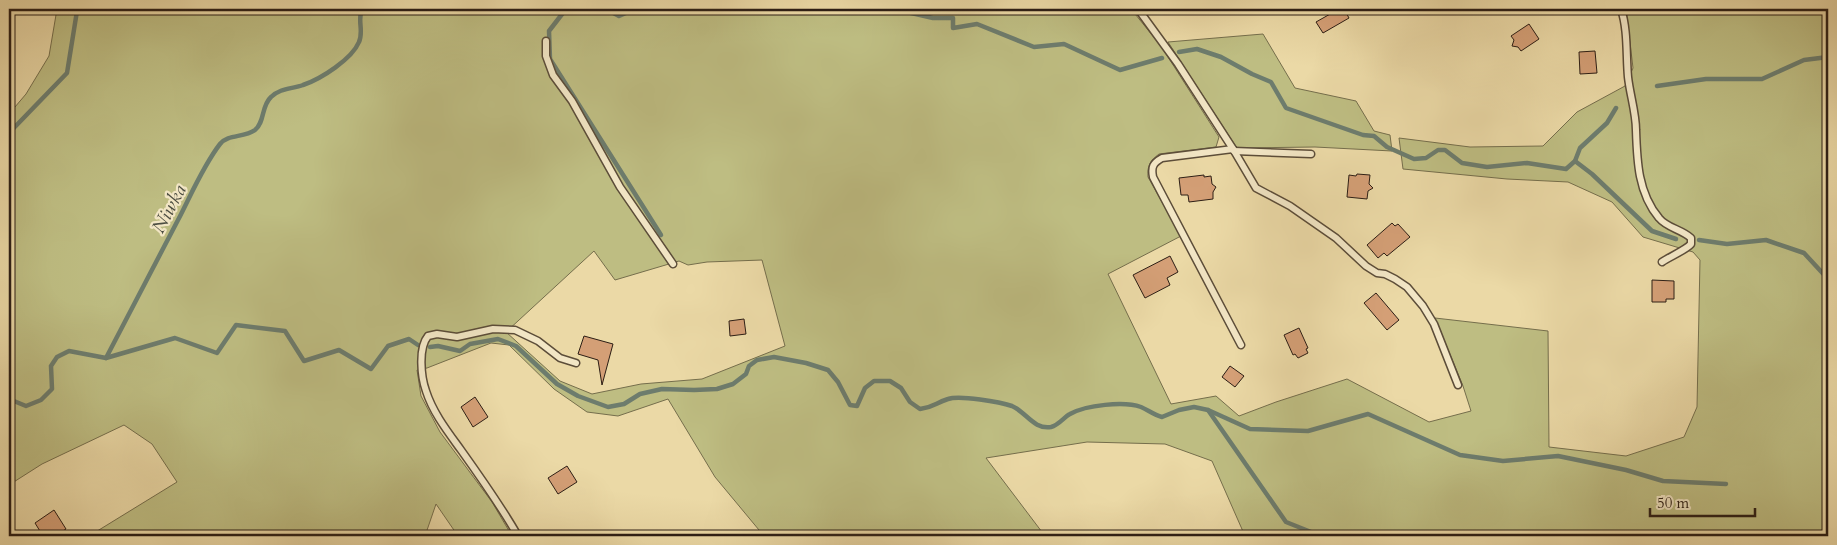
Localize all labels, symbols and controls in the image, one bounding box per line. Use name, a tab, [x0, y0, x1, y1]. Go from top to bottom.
water label: Niwka	[145, 180, 193, 238]
scale bar	[1650, 485, 1754, 517]
text: 50 m	[1657, 493, 1689, 513]

